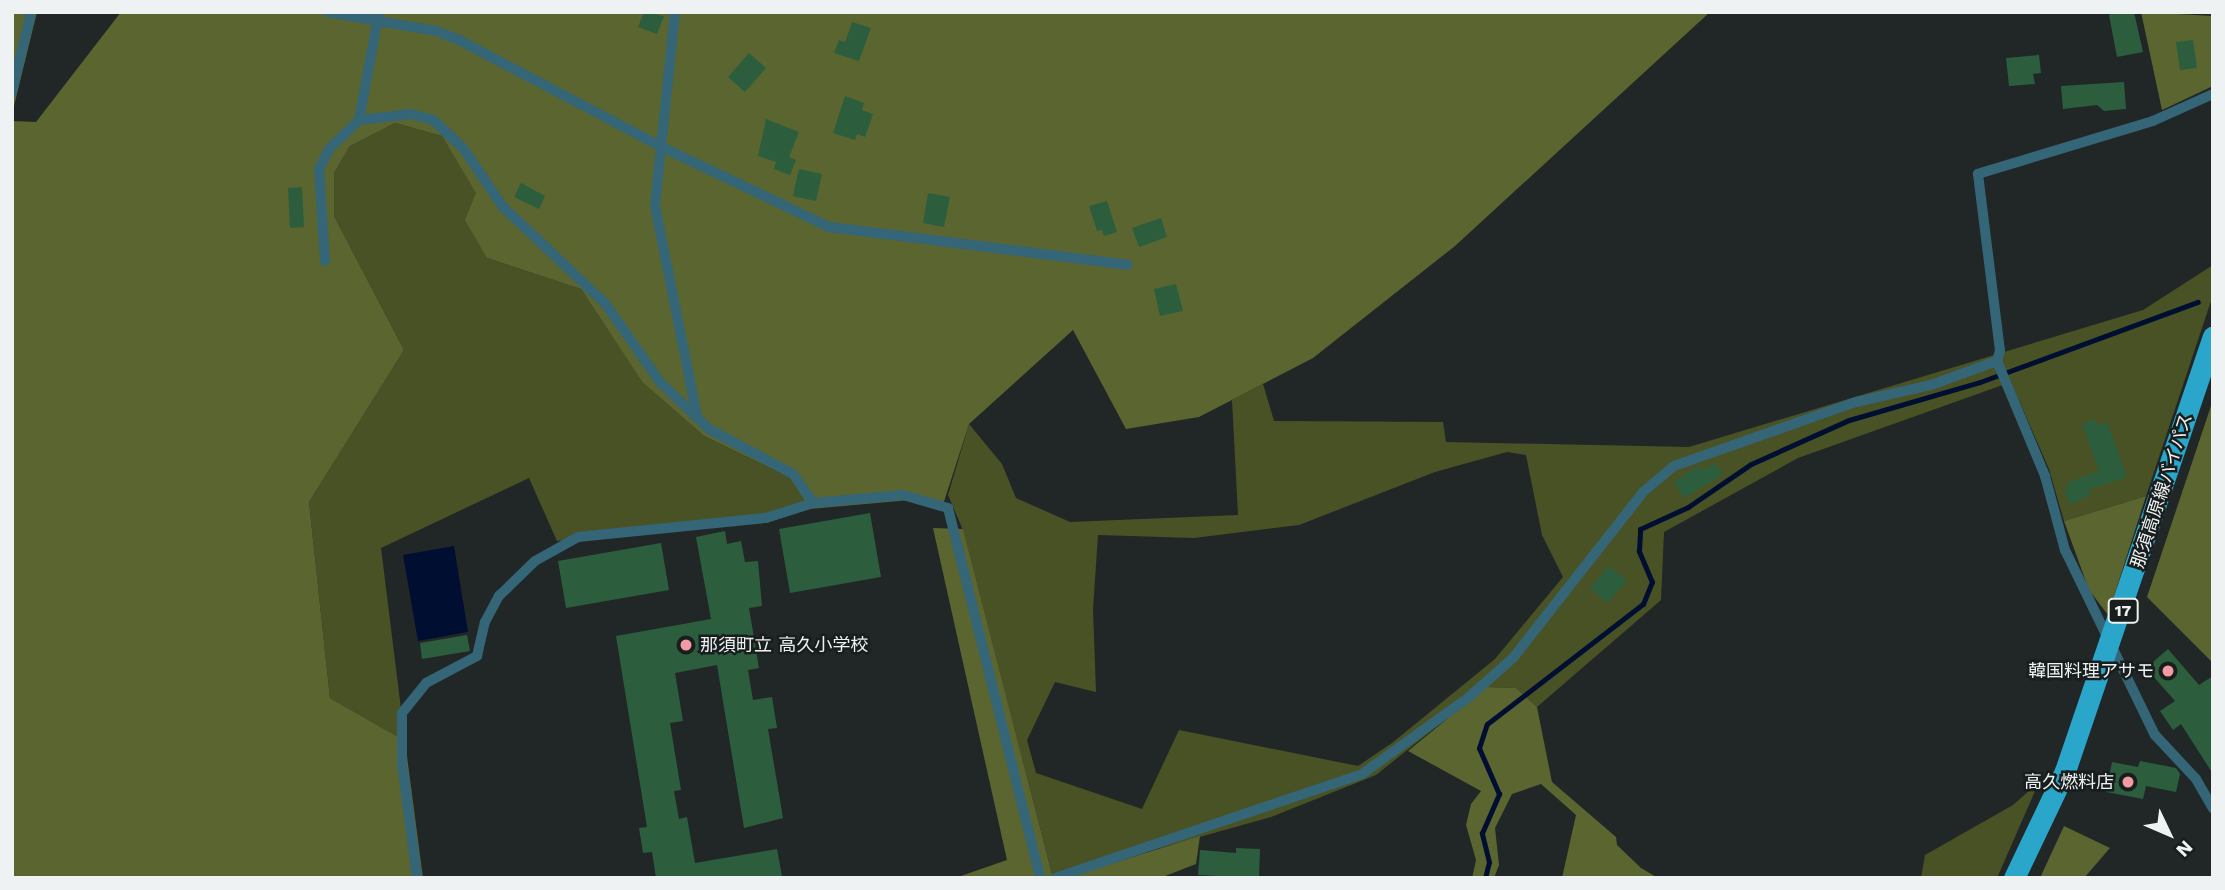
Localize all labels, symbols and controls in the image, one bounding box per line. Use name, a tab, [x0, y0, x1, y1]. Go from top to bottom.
street label: 那須高原線バイパス	[2127, 411, 2197, 571]
road number: 17	[2107, 598, 2139, 624]
place label: 那須町立 高久小学校	[700, 634, 868, 656]
marker: 那須町立 高久小学校	[678, 637, 694, 653]
place label: 韓国料理アサモ	[2028, 660, 2154, 682]
marker: 韓国料理アサモ	[2160, 663, 2176, 679]
place label: 高久燃料店	[2024, 771, 2114, 793]
marker: 高久燃料店	[2120, 774, 2136, 790]
north arrow	[2134, 799, 2204, 869]
text: N	[2171, 836, 2198, 862]

